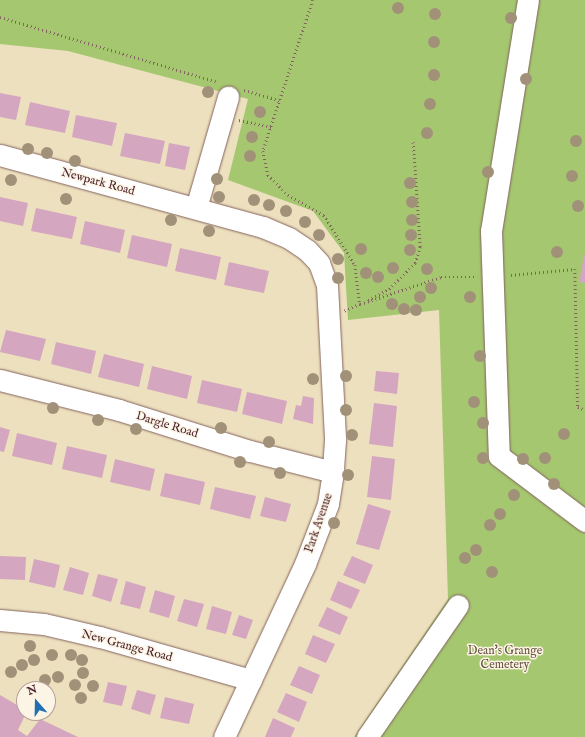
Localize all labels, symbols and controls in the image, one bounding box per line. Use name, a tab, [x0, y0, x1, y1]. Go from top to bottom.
street label: Newpark Road	[60, 165, 136, 199]
street label: Dargle Road	[134, 409, 200, 441]
street label: Park Avenue	[302, 491, 336, 555]
street label: New Grange Road	[80, 627, 174, 665]
park label: Dean's Grange Cemetery	[468, 644, 542, 672]
north arrow	[16, 681, 56, 721]
text: N	[25, 682, 39, 699]

